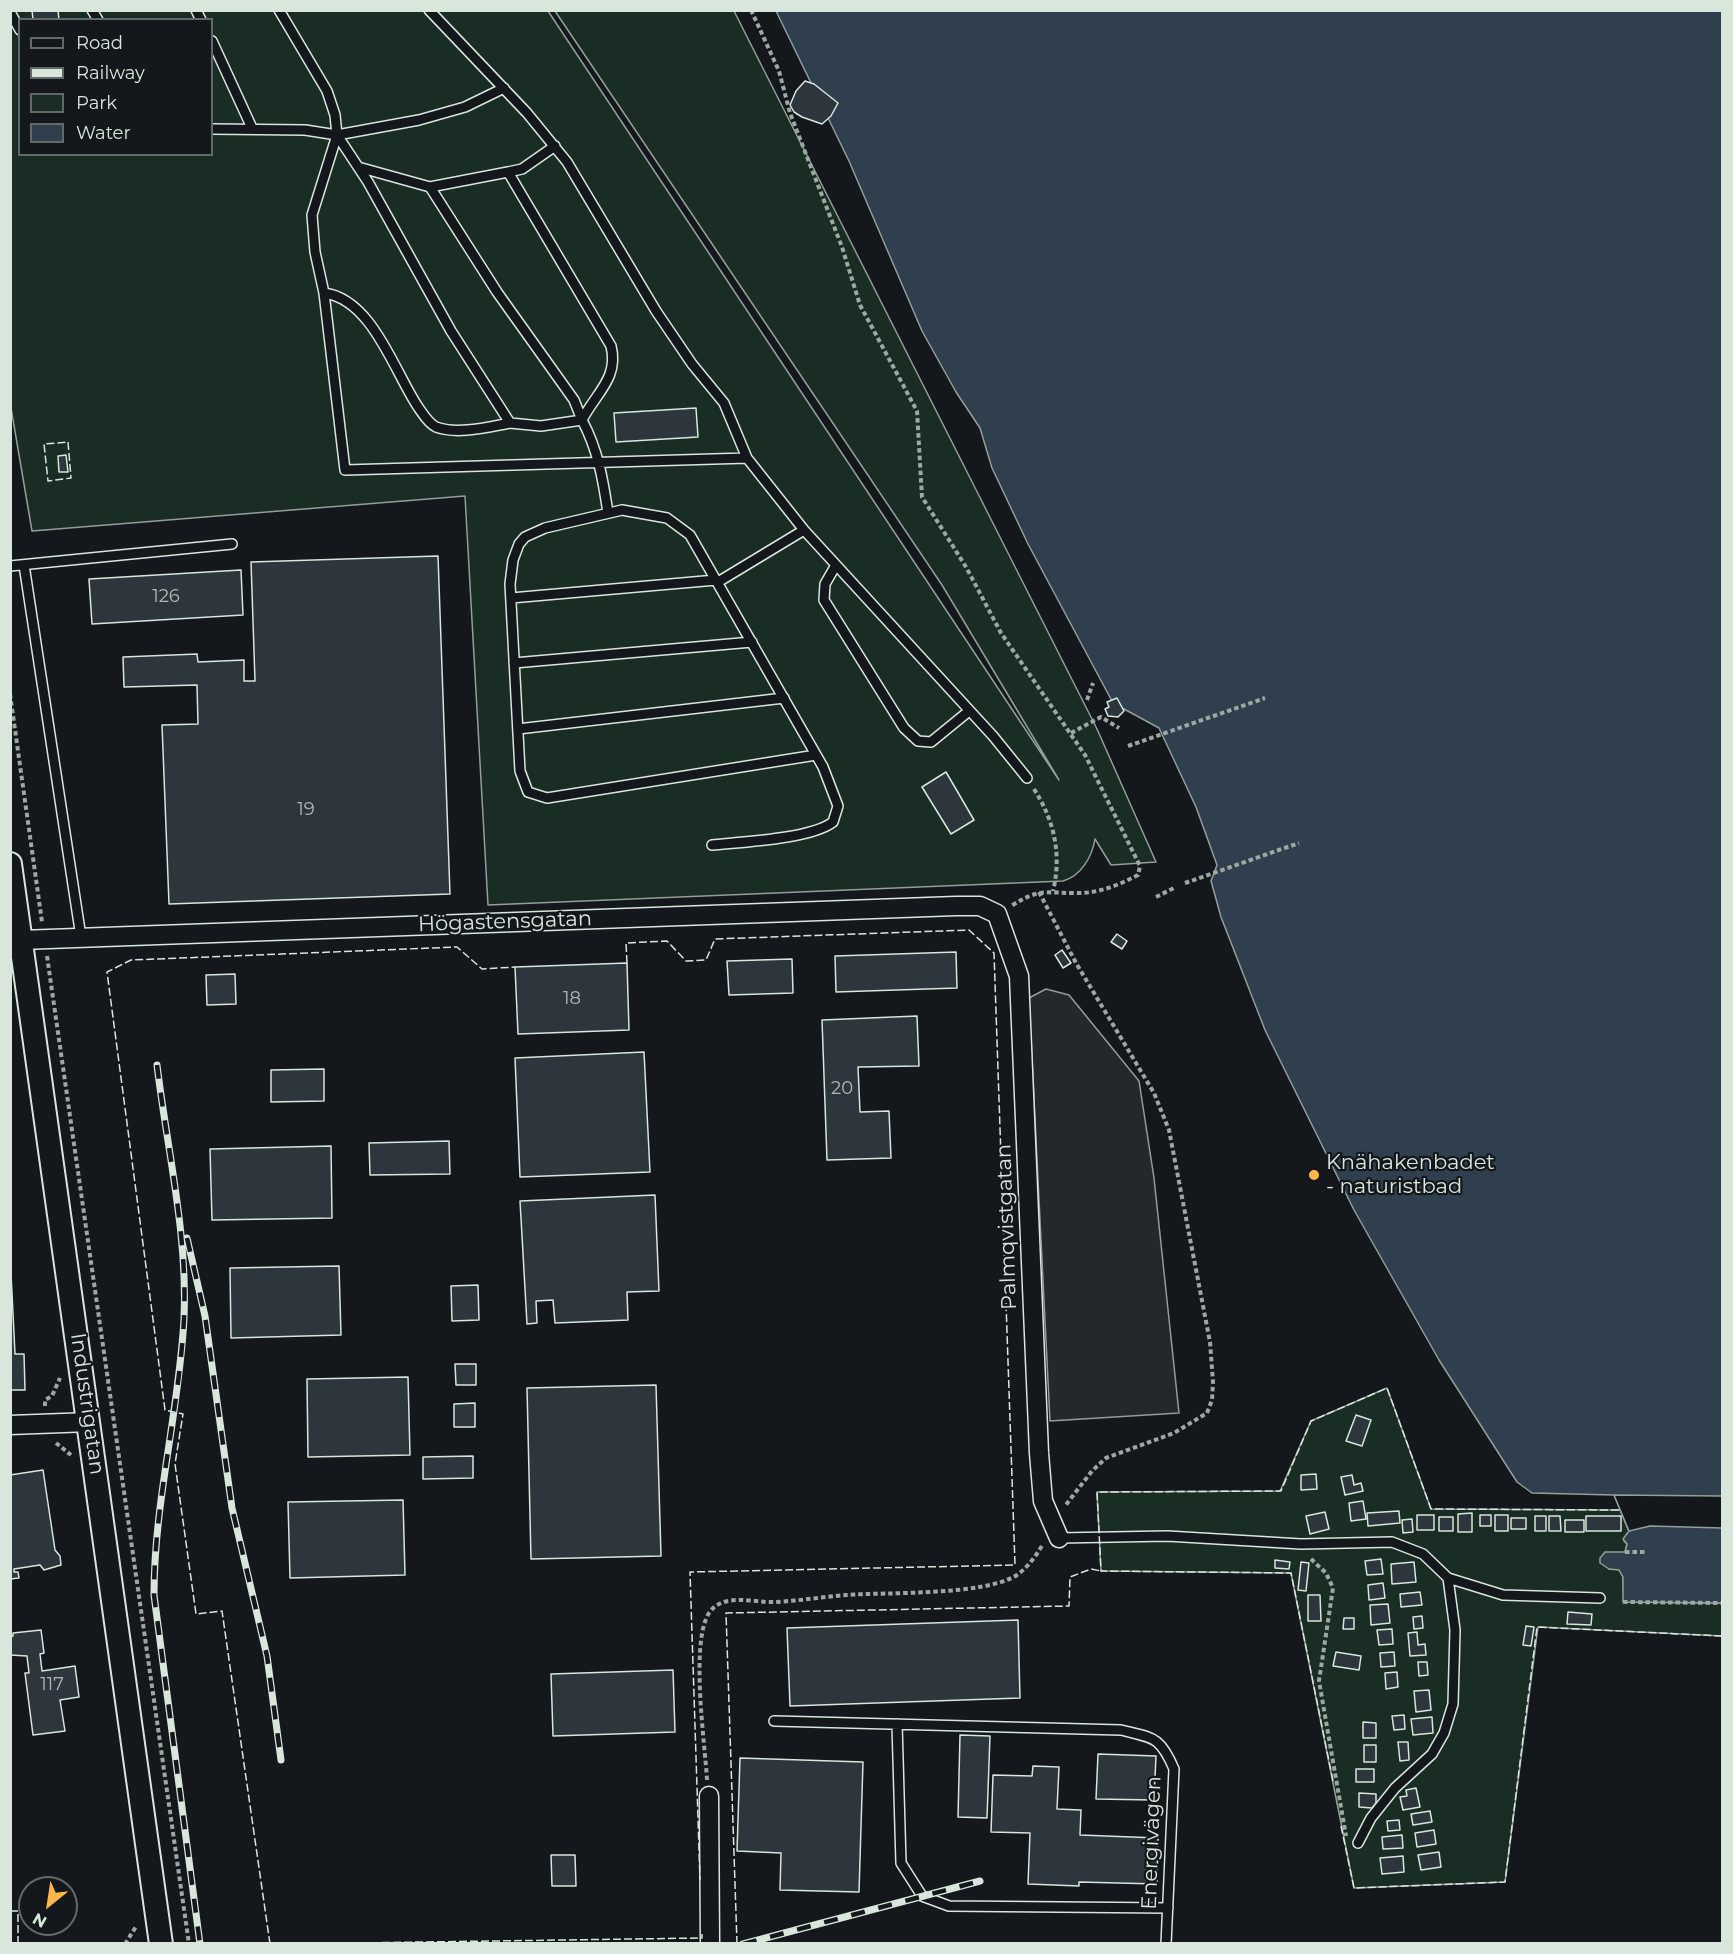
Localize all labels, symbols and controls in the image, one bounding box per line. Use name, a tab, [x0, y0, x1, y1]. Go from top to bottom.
legend	[18, 18, 213, 156]
text: Road	[76, 32, 123, 54]
text: Railway	[76, 62, 145, 84]
text: Park	[76, 92, 117, 114]
text: Water	[76, 122, 131, 144]
house number: 126	[152, 586, 180, 608]
house number: 19	[297, 799, 315, 821]
street label: Högastensgatan	[418, 906, 592, 938]
house number: 18	[563, 988, 581, 1010]
house number: 20	[831, 1078, 853, 1100]
street label: Palmqvistgatan	[992, 1144, 1022, 1310]
place label: Knähakenbadet - naturistbad	[1326, 1150, 1495, 1200]
marker: Knähakenbadet - naturistbad	[1307, 1168, 1321, 1182]
street label: Industrigatan	[65, 1331, 109, 1477]
house number: 117	[40, 1674, 64, 1696]
street label: Energivägen	[1137, 1776, 1167, 1910]
north arrow	[18, 1876, 78, 1936]
text: N	[29, 1909, 50, 1932]

